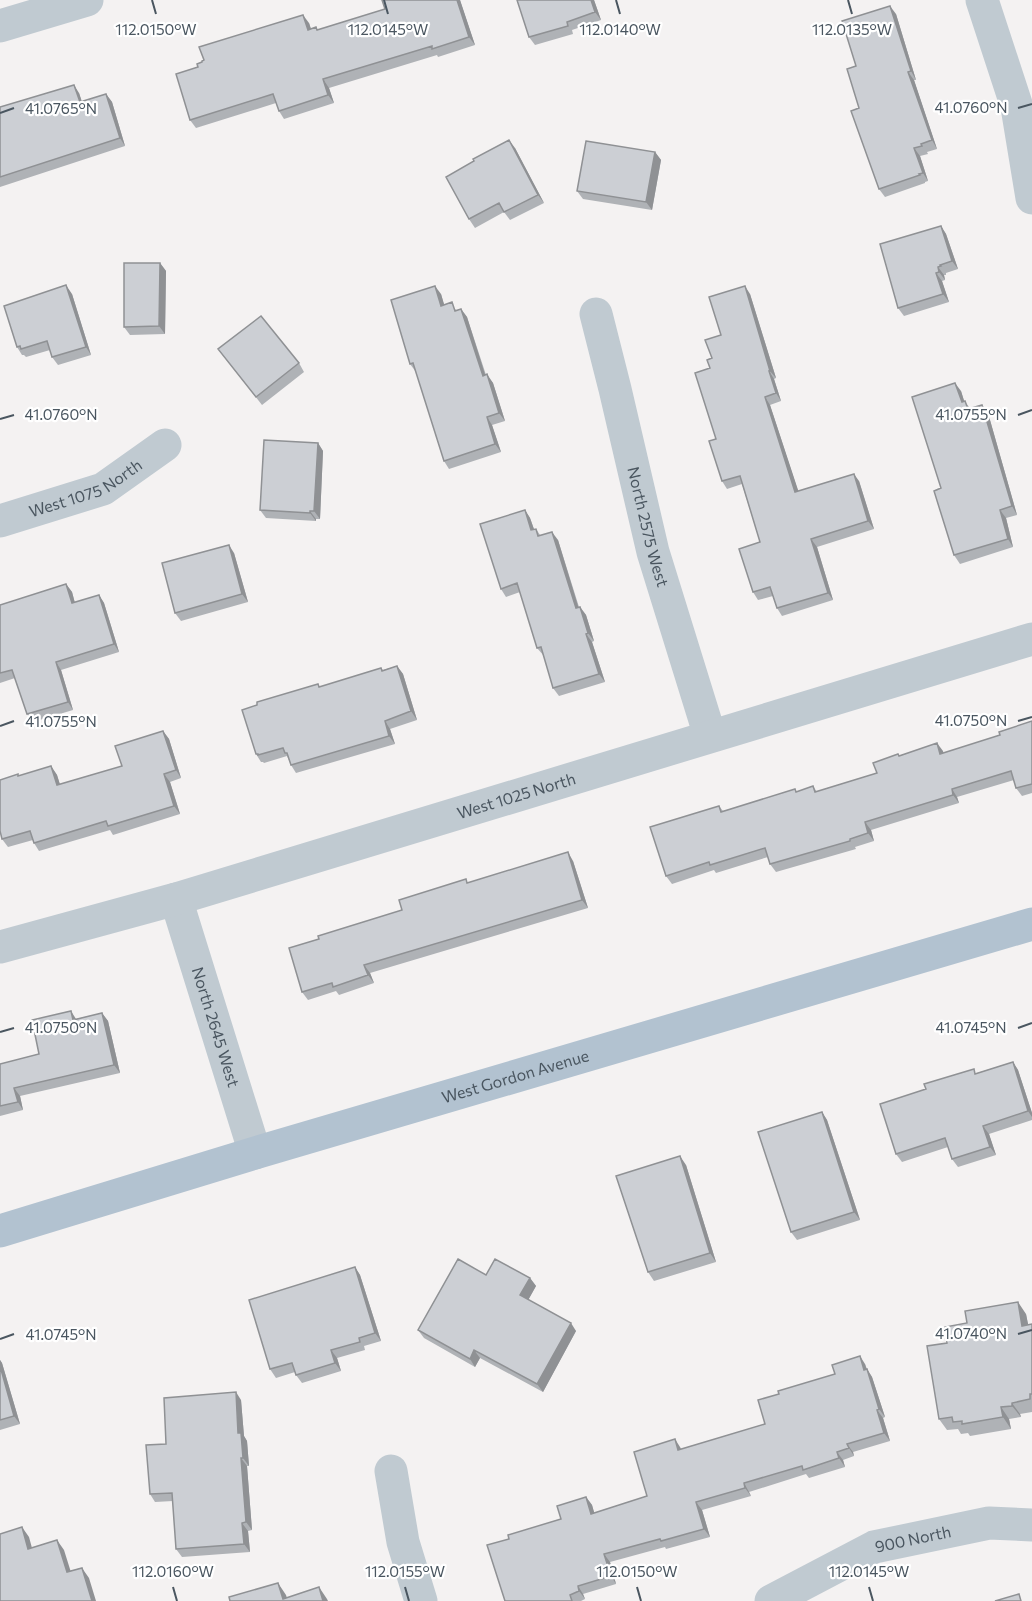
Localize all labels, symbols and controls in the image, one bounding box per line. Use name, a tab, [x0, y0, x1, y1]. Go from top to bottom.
text: 112.0150°W	[115, 20, 197, 38]
text: 112.0145°W	[348, 20, 428, 38]
text: 112.0140°W	[579, 20, 661, 38]
text: 112.0135°W	[812, 20, 892, 38]
text: 41.0760°N	[934, 98, 1008, 116]
text: 41.0765°N	[25, 99, 97, 117]
text: 41.0760°N	[24, 405, 98, 423]
text: 41.0755°N	[935, 405, 1007, 423]
street label: West 1075 North	[27, 455, 145, 520]
street label: North 2575 West	[624, 465, 673, 589]
text: 41.0750°N	[935, 711, 1007, 729]
text: 41.0755°N	[25, 712, 97, 730]
street label: West 1025 North	[455, 768, 578, 822]
street label: North 2645 West	[189, 964, 244, 1090]
text: 41.0750°N	[25, 1018, 97, 1036]
text: 41.0745°N	[936, 1018, 1007, 1036]
street label: West Gordon Avenue	[439, 1045, 591, 1106]
text: 41.0740°N	[935, 1324, 1007, 1342]
text: 41.0745°N	[26, 1325, 97, 1343]
street label: 900 North	[873, 1521, 953, 1556]
text: 112.0160°W	[132, 1562, 214, 1580]
text: 112.0155°W	[365, 1562, 445, 1580]
text: 112.0150°W	[596, 1562, 678, 1580]
text: 112.0145°W	[829, 1562, 909, 1580]

